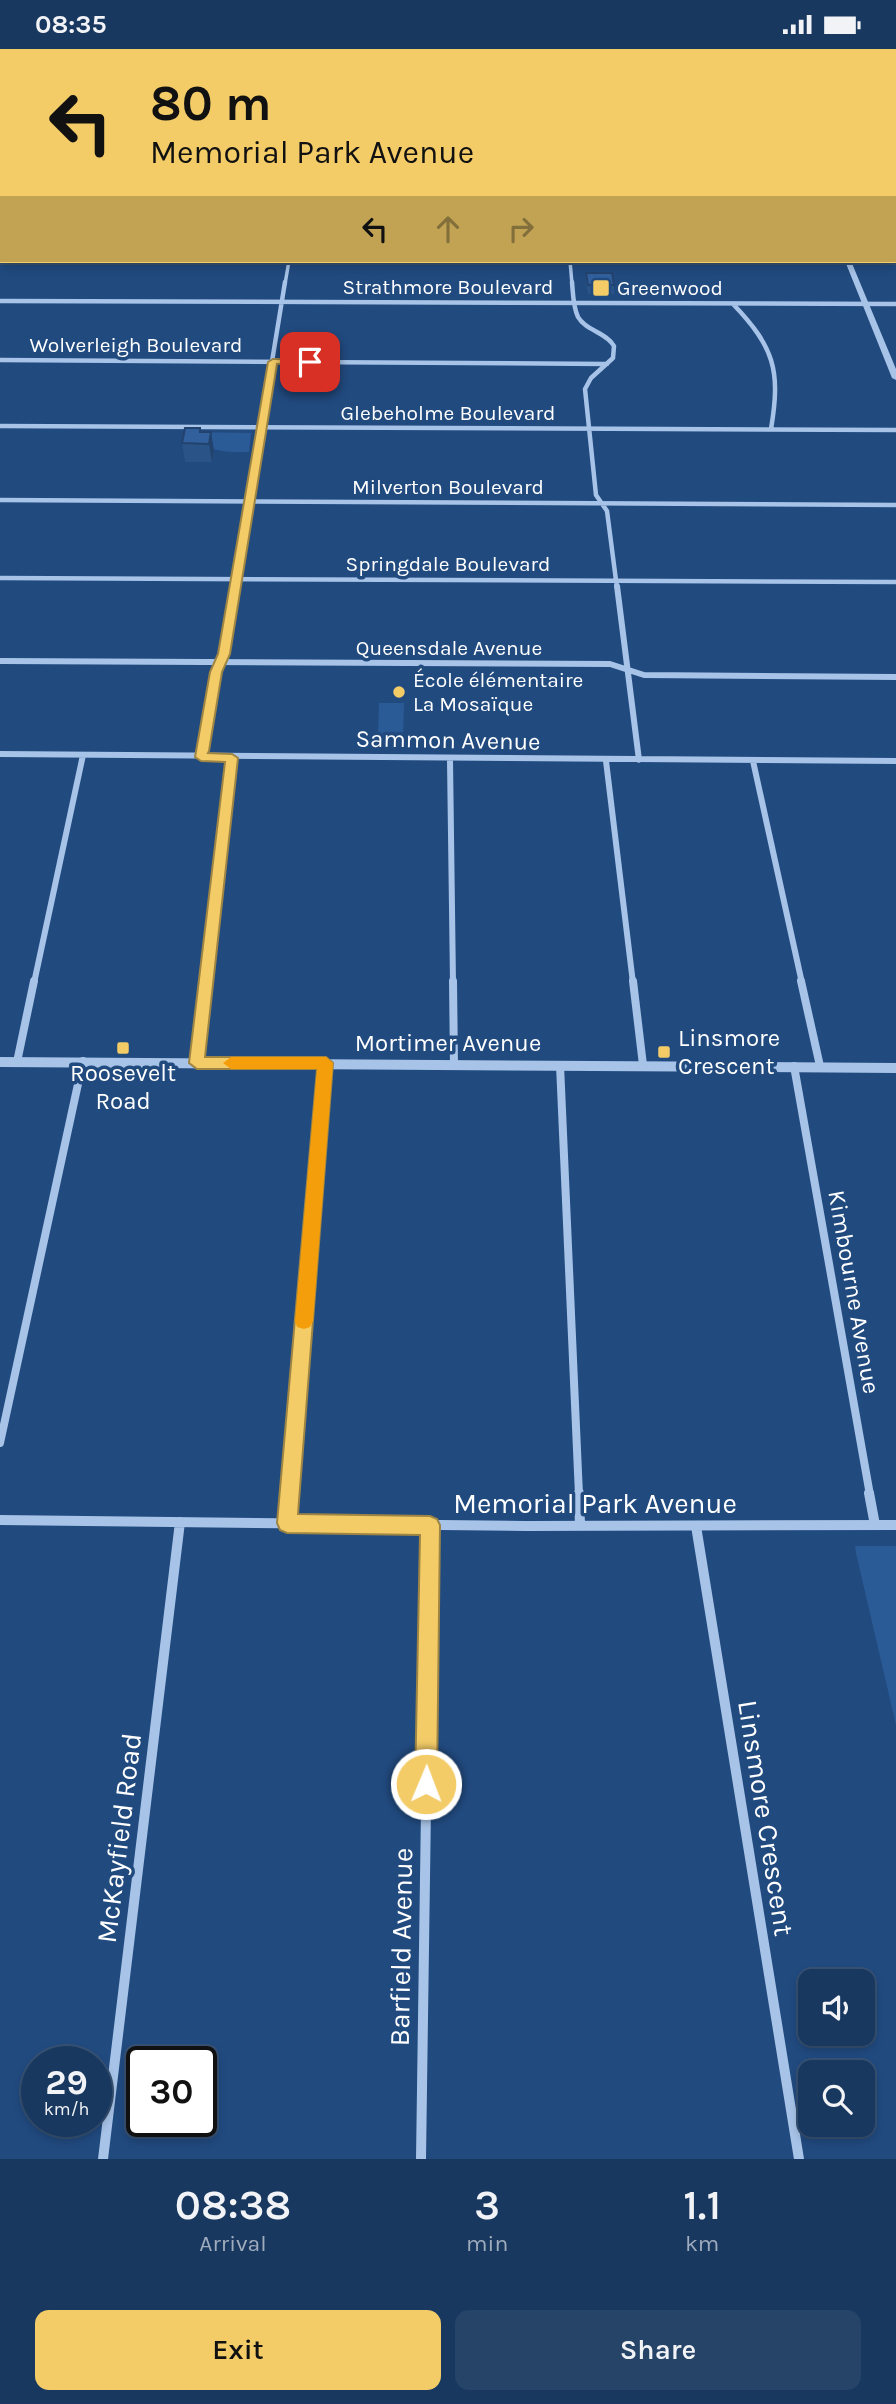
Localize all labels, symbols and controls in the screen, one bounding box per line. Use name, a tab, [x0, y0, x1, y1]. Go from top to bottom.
text: 08:35	[35, 9, 107, 40]
text: 80 m	[150, 75, 272, 132]
icon: left	[35, 77, 126, 168]
text: Memorial Park Avenue	[150, 134, 474, 171]
icon: left	[356, 210, 394, 248]
icon: ahead	[429, 210, 467, 248]
icon: right	[502, 210, 540, 248]
street label: Strathmore Boulevard	[343, 275, 553, 299]
place label: Greenwood	[617, 276, 723, 300]
marker: Greenwood	[591, 278, 611, 298]
pin	[280, 332, 340, 392]
street label: Wolverleigh Boulevard	[30, 333, 242, 357]
icon: arrive	[291, 343, 329, 381]
street label: Glebeholme Boulevard	[341, 401, 555, 425]
street label: Milverton Boulevard	[352, 475, 544, 499]
street label: Springdale Boulevard	[345, 552, 551, 576]
street label: Queensdale Avenue	[356, 636, 542, 660]
place label: École élémentaire La Mosaïque	[413, 668, 583, 716]
marker: École élémentaire La Mosaïque	[391, 684, 407, 700]
street label: Sammon Avenue	[355, 724, 541, 756]
place label: Linsmore Crescent	[678, 1024, 780, 1080]
street label: Mortimer Avenue	[355, 1029, 541, 1057]
marker: Roosevelt Road	[115, 1040, 131, 1056]
marker: Linsmore Crescent	[656, 1044, 672, 1060]
place label: Roosevelt Road	[70, 1059, 176, 1115]
street label: Kimbourne Avenue	[822, 1188, 886, 1396]
street label: Memorial Park Avenue	[453, 1487, 737, 1520]
street label: Linsmore Crescent	[731, 1698, 801, 1938]
street label: McKayfield Road	[90, 1731, 148, 1945]
position arrow	[389, 1747, 463, 1821]
street label: Barfield Avenue	[383, 1847, 419, 2047]
map controls	[798, 1969, 875, 2137]
button: sound	[798, 1969, 875, 2046]
speed limit sign: 30	[126, 2046, 217, 2137]
button: search	[798, 2060, 875, 2137]
text: 29	[45, 2062, 88, 2103]
text: km/h	[44, 2098, 89, 2120]
text: 08:38	[175, 2180, 291, 2230]
text: 3	[474, 2180, 500, 2230]
text: 1.1	[683, 2180, 721, 2230]
text: Arrival	[199, 2230, 267, 2257]
text: min	[466, 2230, 508, 2257]
text: km	[685, 2230, 719, 2257]
button: Exit	[35, 2310, 441, 2390]
button: Share	[455, 2310, 861, 2390]

